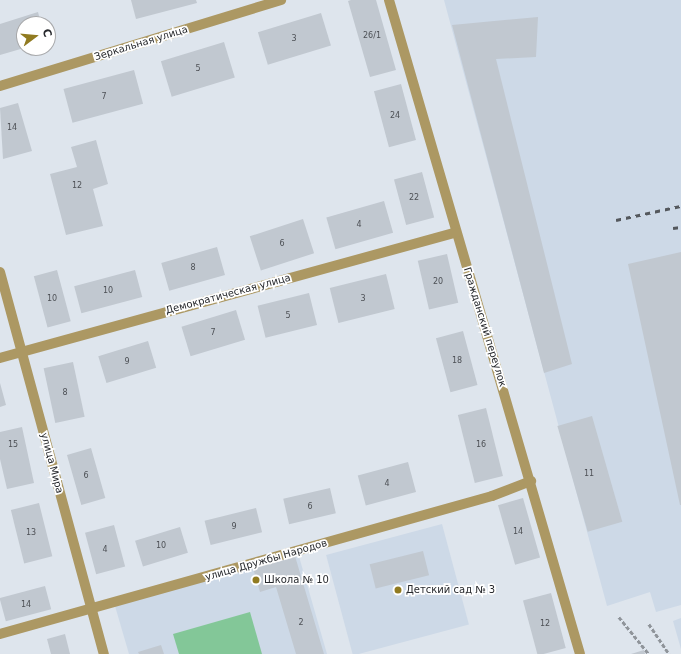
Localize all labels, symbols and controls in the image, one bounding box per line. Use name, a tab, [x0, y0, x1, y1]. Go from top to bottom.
north arrow	[16, 16, 56, 56]
street label: Зеркальная улица	[93, 23, 189, 63]
text: С	[40, 27, 54, 38]
house number: 26/1	[363, 31, 381, 41]
house number: 3	[291, 34, 297, 44]
house number: 5	[195, 64, 201, 74]
house number: 7	[101, 92, 107, 102]
house number: 24	[390, 111, 400, 121]
house number: 14	[7, 123, 17, 133]
house number: 12	[72, 181, 82, 191]
house number: 22	[409, 193, 419, 203]
house number: 4	[356, 220, 362, 230]
house number: 6	[279, 239, 285, 249]
house number: 8	[190, 263, 196, 273]
street label: Гражданский переулок	[461, 266, 509, 388]
street label: Демократическая улица	[164, 271, 292, 317]
house number: 20	[433, 277, 443, 287]
house number: 10	[103, 286, 113, 296]
house number: 10	[47, 294, 57, 304]
house number: 3	[360, 294, 366, 304]
house number: 5	[285, 311, 291, 321]
house number: 7	[210, 328, 216, 338]
house number: 18	[452, 356, 462, 366]
house number: 9	[124, 357, 130, 367]
house number: 8	[62, 388, 68, 398]
street label: улица Мира	[38, 431, 66, 495]
house number: 15	[8, 440, 18, 450]
house number: 16	[476, 440, 486, 450]
house number: 11	[584, 469, 594, 479]
house number: 6	[83, 471, 89, 481]
house number: 4	[384, 479, 390, 489]
house number: 6	[307, 502, 313, 512]
house number: 9	[231, 522, 237, 532]
house number: 14	[513, 527, 523, 537]
house number: 13	[26, 528, 36, 538]
street label: улица Дружбы Народов	[204, 537, 328, 583]
house number: 10	[156, 541, 166, 551]
house number: 4	[102, 545, 108, 555]
place label: Школа № 10	[264, 574, 329, 586]
marker: Школа № 10	[251, 575, 261, 585]
place label: Детский сад № 3	[406, 584, 495, 596]
marker: Детский сад № 3	[393, 585, 403, 595]
house number: 14	[21, 600, 31, 610]
house number: 2	[298, 618, 304, 628]
house number: 12	[540, 619, 550, 629]

